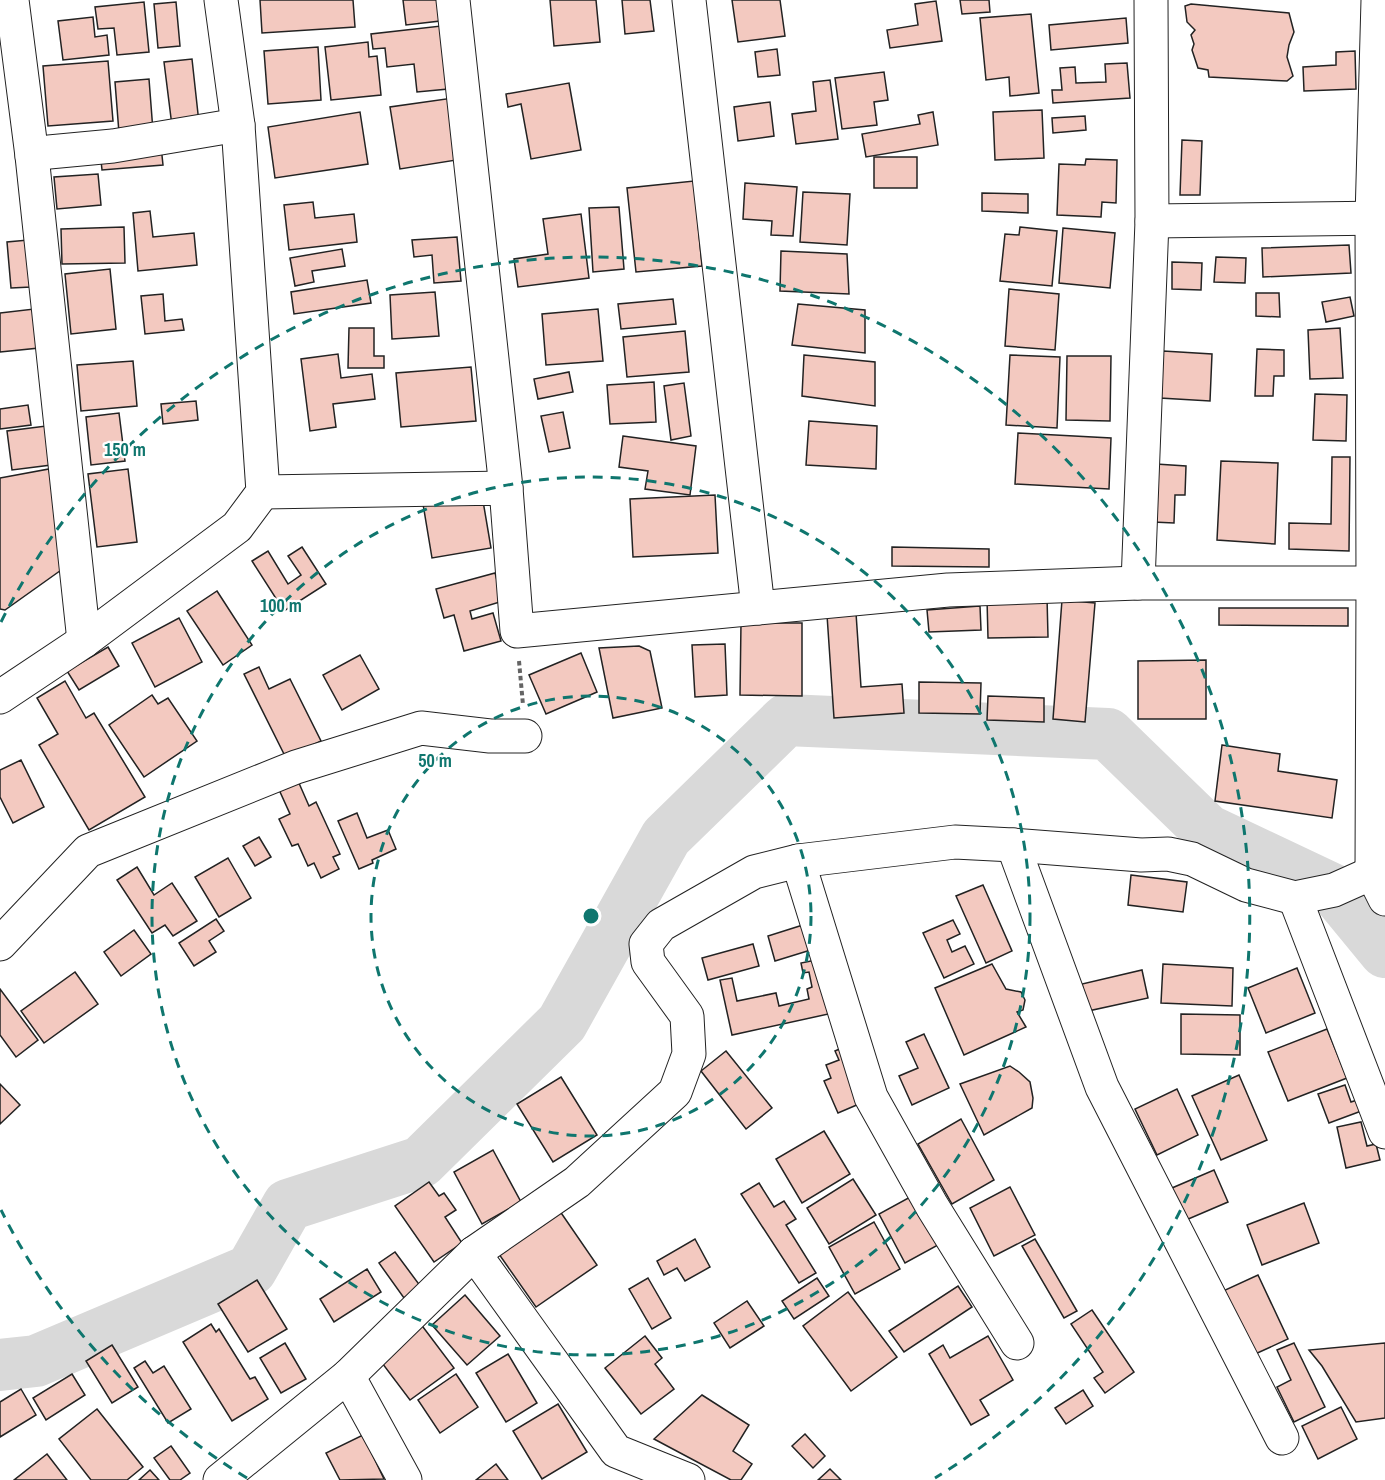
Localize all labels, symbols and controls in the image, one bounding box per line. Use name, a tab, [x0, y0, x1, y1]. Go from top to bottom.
text: 150 m	[104, 437, 146, 462]
text: 100 m	[260, 593, 302, 618]
text: 50 m	[418, 748, 452, 773]
centre of rings	[581, 906, 601, 926]

